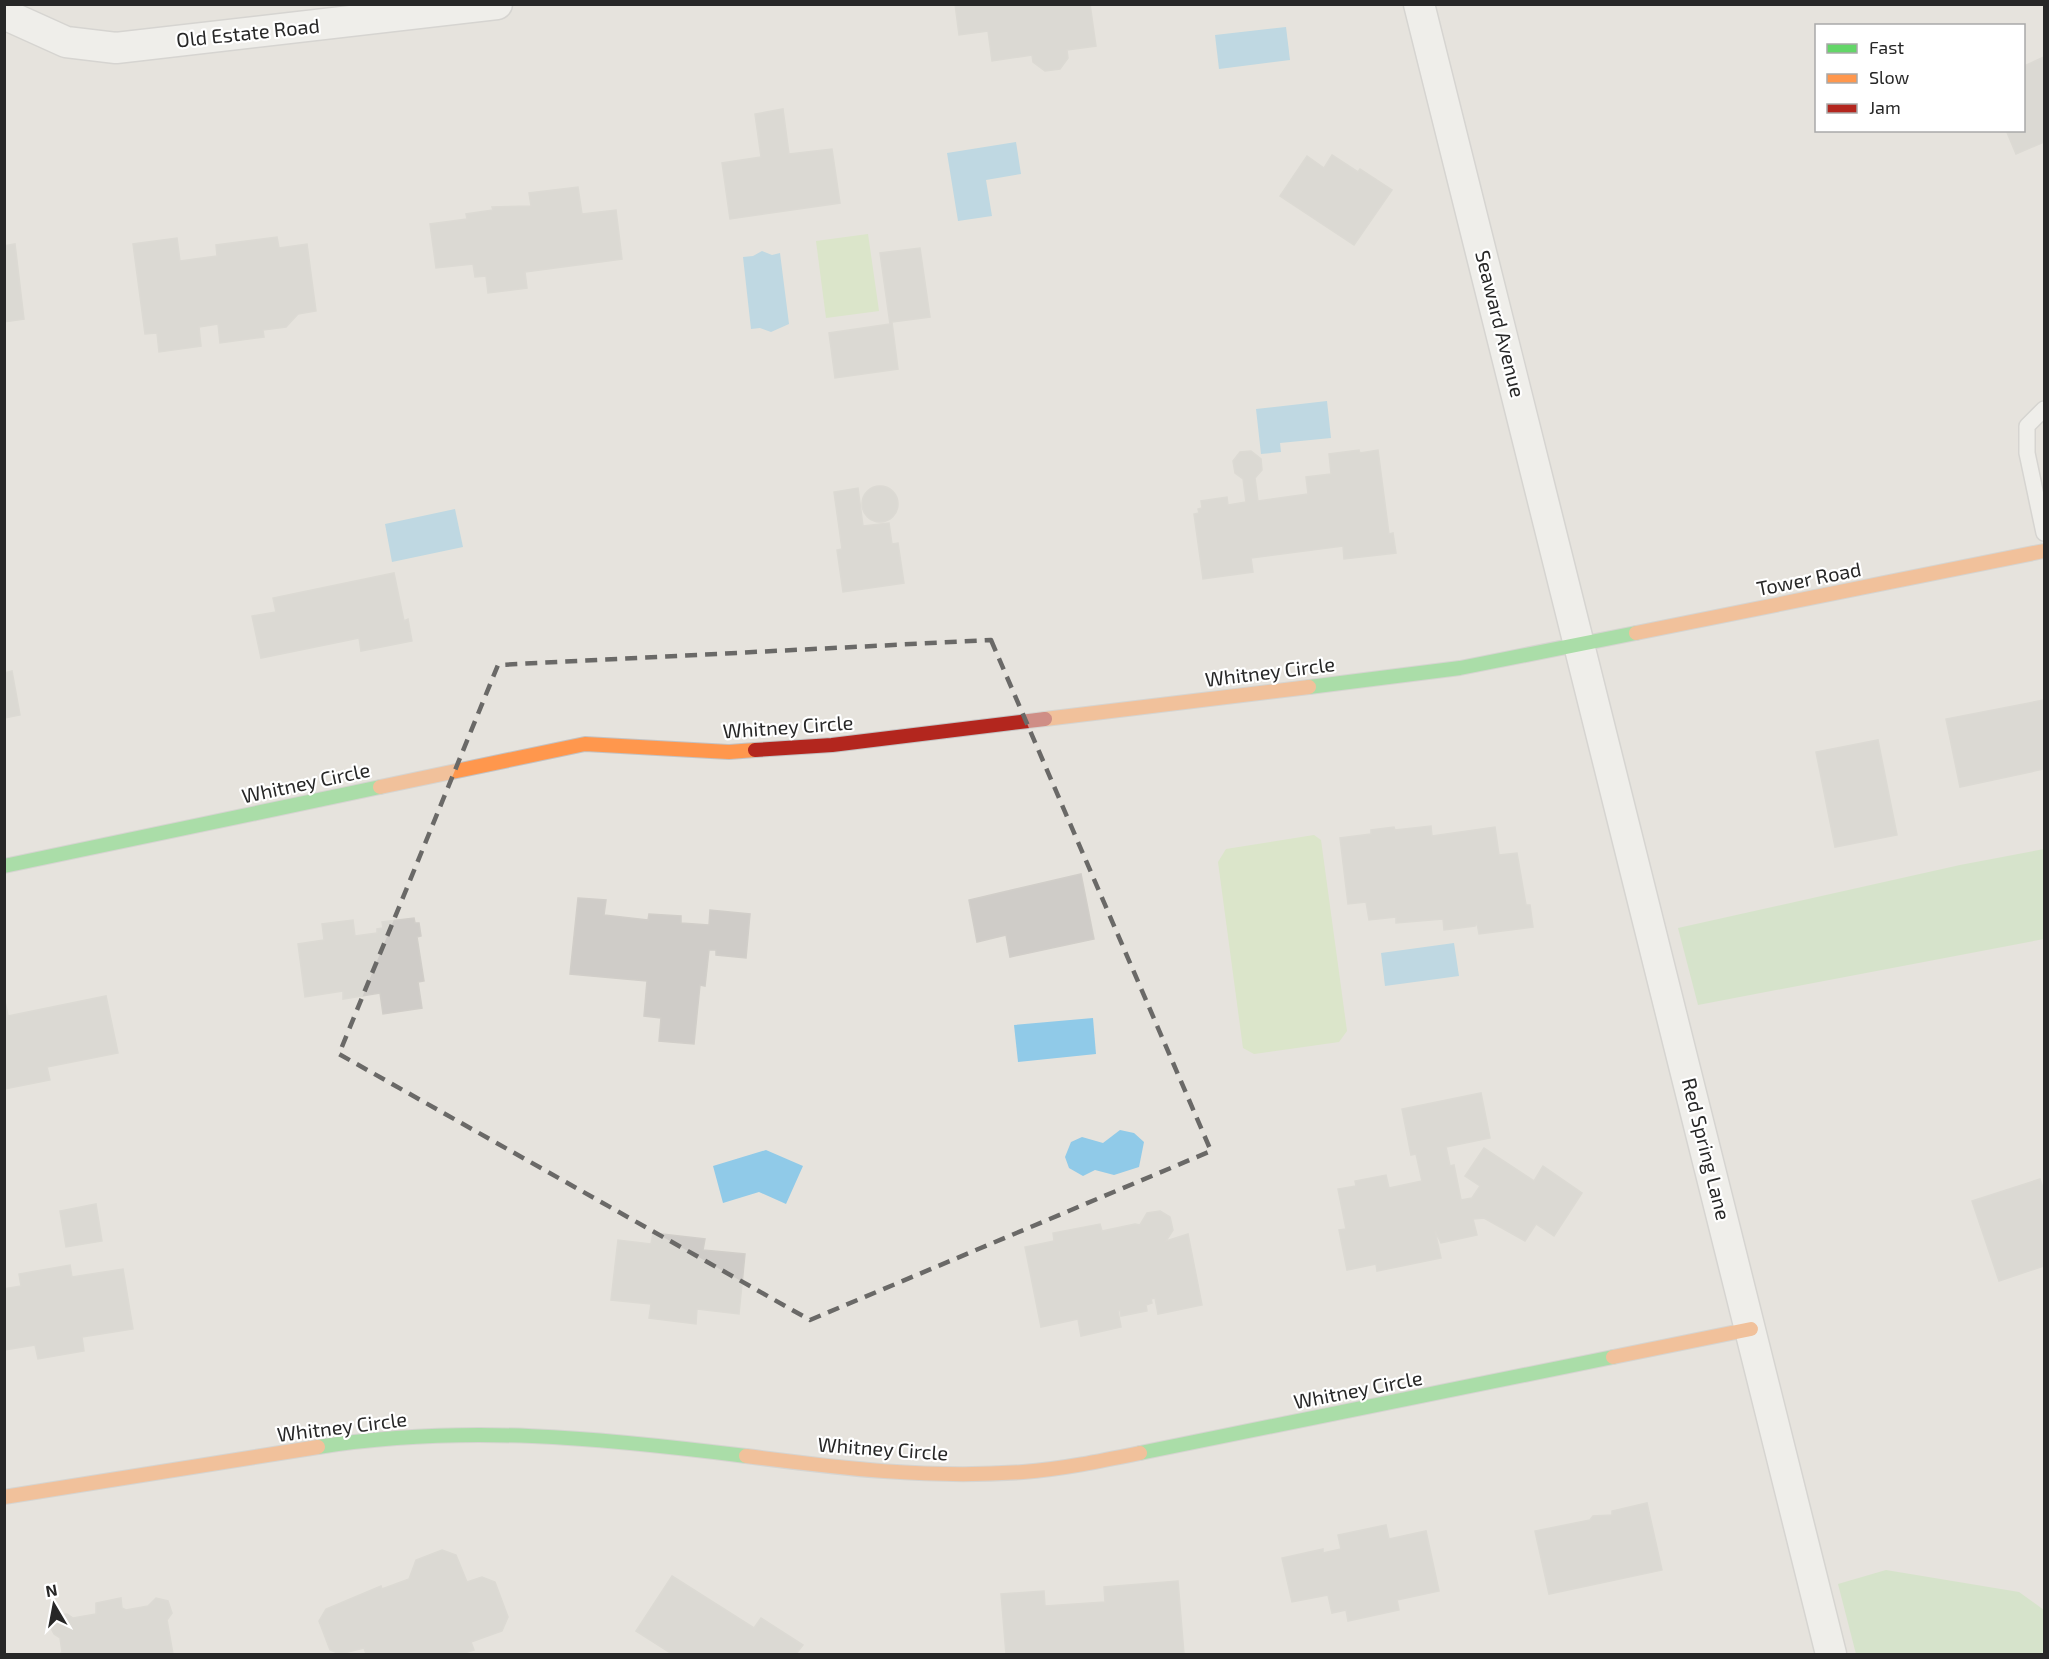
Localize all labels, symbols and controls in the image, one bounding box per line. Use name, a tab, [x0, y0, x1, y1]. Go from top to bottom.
street label: Old Estate Road	[175, 13, 321, 51]
legend	[1815, 24, 2025, 132]
text: Fast	[1869, 36, 1904, 58]
text: Slow	[1869, 66, 1910, 88]
text: Jam	[1869, 96, 1901, 118]
street label: Seaward Avenue	[1471, 248, 1531, 400]
street label: Tower Road	[1755, 556, 1863, 600]
street label: Whitney Circle	[1204, 651, 1336, 691]
street label: Whitney Circle	[722, 709, 854, 743]
street label: Whitney Circle	[239, 757, 372, 807]
street label: Red Spring Lane	[1678, 1075, 1736, 1222]
street label: Whitney Circle	[1291, 1365, 1424, 1413]
street label: Whitney Circle	[276, 1406, 408, 1446]
street label: Whitney Circle	[817, 1431, 949, 1465]
north arrow	[24, 1575, 84, 1635]
text: N	[44, 1579, 59, 1600]

